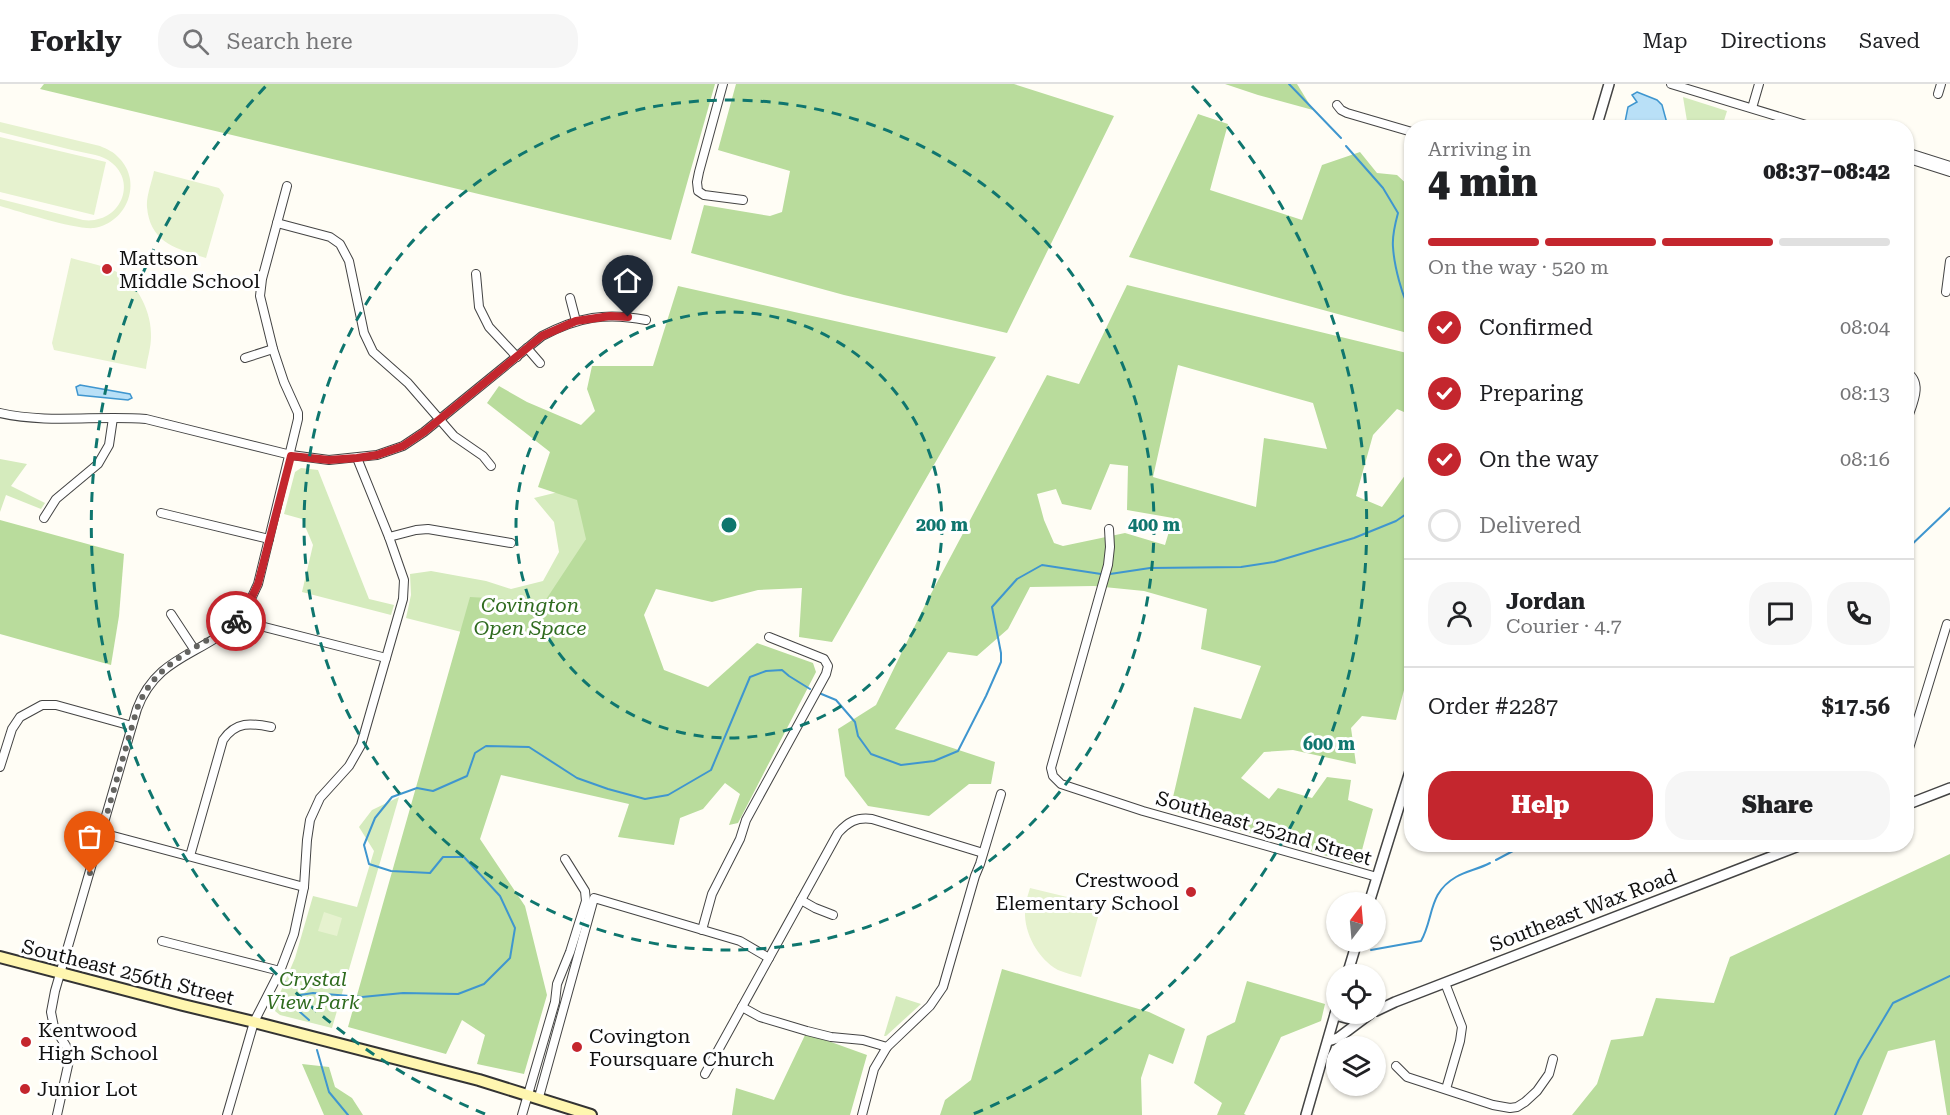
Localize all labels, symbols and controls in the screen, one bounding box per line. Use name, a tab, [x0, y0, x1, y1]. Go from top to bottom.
search box	[158, 14, 578, 68]
text: Forkly	[30, 25, 122, 58]
icon: search	[179, 25, 212, 58]
text: Search here	[227, 29, 353, 54]
text: Map	[1643, 29, 1687, 53]
text: Directions	[1720, 29, 1826, 53]
text: Saved	[1859, 29, 1920, 53]
text: Arriving in	[1428, 137, 1531, 161]
text: 08:37–08:42	[1763, 159, 1890, 184]
text: 4 min	[1428, 160, 1538, 206]
place label: Mattson Middle School	[119, 246, 260, 293]
pin	[602, 255, 653, 317]
text: On the way · 520 m	[1428, 255, 1609, 279]
marker: Mattson Middle School	[100, 262, 114, 276]
icon: home	[611, 264, 644, 297]
icon: check	[1428, 311, 1461, 344]
text: Confirmed	[1479, 315, 1593, 340]
text: 08:04	[1840, 315, 1890, 339]
icon: check	[1428, 377, 1461, 410]
text: Preparing	[1479, 381, 1583, 406]
text: 08:13	[1840, 381, 1890, 405]
icon: check	[1428, 443, 1461, 476]
text: On the way	[1479, 447, 1599, 472]
text: 08:16	[1840, 447, 1890, 471]
text: Delivered	[1479, 513, 1581, 538]
text: 200 m	[916, 514, 969, 535]
text: 400 m	[1128, 514, 1181, 535]
centre of rings	[719, 515, 739, 535]
button: person	[1428, 582, 1491, 645]
button: chat	[1749, 582, 1812, 645]
button: phone	[1827, 582, 1890, 645]
text: Jordan	[1506, 589, 1585, 614]
courier	[206, 591, 266, 651]
park label: Covington Open Space	[474, 593, 586, 640]
icon: bike	[220, 605, 253, 638]
text: Courier · 4.7	[1506, 614, 1622, 638]
text: Order #2287	[1428, 694, 1558, 719]
text: $17.56	[1821, 694, 1890, 719]
text: 600 m	[1303, 733, 1356, 754]
button: Help	[1428, 771, 1653, 840]
button: Share	[1665, 771, 1890, 840]
street label: Southeast 252nd Street	[1153, 786, 1375, 870]
pin	[64, 811, 115, 873]
icon: bag	[73, 820, 106, 853]
street label: Southeast Wax Road	[1486, 863, 1680, 957]
place label: Crestwood Elementary School	[996, 868, 1179, 915]
marker: Crestwood Elementary School	[1184, 885, 1198, 899]
north arrow	[1326, 892, 1386, 952]
map controls	[1326, 892, 1386, 1096]
street label: Southeast 256th Street	[19, 934, 237, 1010]
button: locate	[1326, 964, 1386, 1024]
park label: Crystal View Park	[266, 967, 360, 1014]
place label: Kentwood High School	[38, 1018, 158, 1065]
place label: Covington Foursquare Church	[589, 1024, 774, 1071]
marker: Kentwood High School	[19, 1035, 33, 1049]
button: layers	[1326, 1036, 1386, 1096]
marker: Covington Foursquare Church	[570, 1040, 584, 1054]
place label: Junior Lot	[37, 1077, 138, 1101]
marker: Junior Lot	[18, 1082, 32, 1096]

